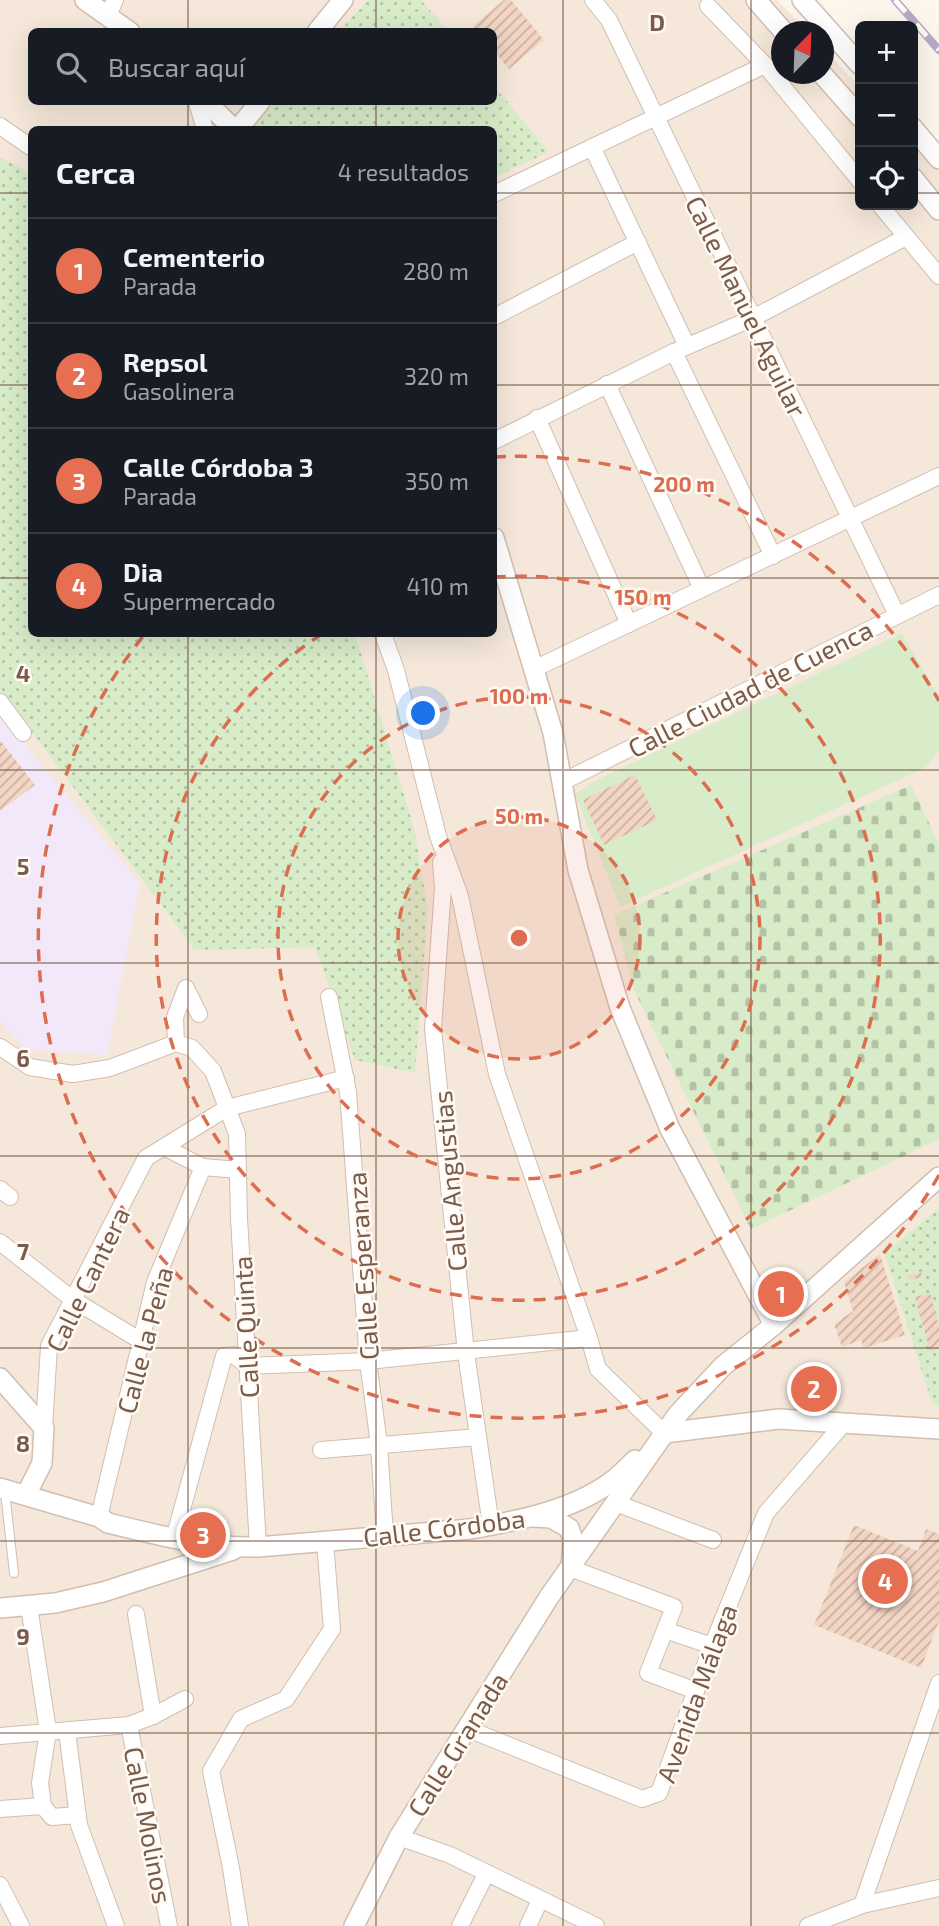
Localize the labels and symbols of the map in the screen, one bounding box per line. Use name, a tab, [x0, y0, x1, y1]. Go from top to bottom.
text: D	[649, 8, 665, 36]
north arrow	[771, 21, 834, 84]
street label: Calle Manuel Aguilar	[680, 191, 814, 421]
text: 200 m	[653, 471, 715, 496]
text: 150 m	[615, 584, 671, 609]
street label: Calle Ciudad de Cuenca	[622, 613, 878, 763]
text: 4	[16, 659, 30, 687]
text: 100 m	[490, 683, 548, 708]
your location	[406, 696, 440, 730]
text: 50 m	[495, 803, 543, 828]
text: 5	[17, 852, 29, 880]
centre of rings	[507, 926, 531, 950]
text: 6	[16, 1044, 30, 1072]
street label: Calle Angustias	[426, 1089, 472, 1273]
street label: Calle Esperanza	[340, 1171, 384, 1361]
street label: Calle Cantera	[39, 1202, 135, 1356]
text: 7	[17, 1237, 29, 1265]
street label: Calle Quinta	[226, 1255, 264, 1399]
street label: Calle la Peña	[110, 1263, 178, 1417]
pin: 1	[758, 1268, 804, 1320]
pin: 2	[791, 1363, 837, 1415]
text: 8	[16, 1429, 30, 1457]
street label: Calle Córdoba	[361, 1502, 527, 1552]
pin: 3	[180, 1509, 226, 1561]
pin: 4	[862, 1555, 908, 1607]
street label: Avenida Málaga	[649, 1600, 743, 1786]
text: 9	[16, 1622, 30, 1650]
street label: Calle Granada	[400, 1666, 514, 1822]
street label: Calle Molinos	[119, 1744, 179, 1906]

